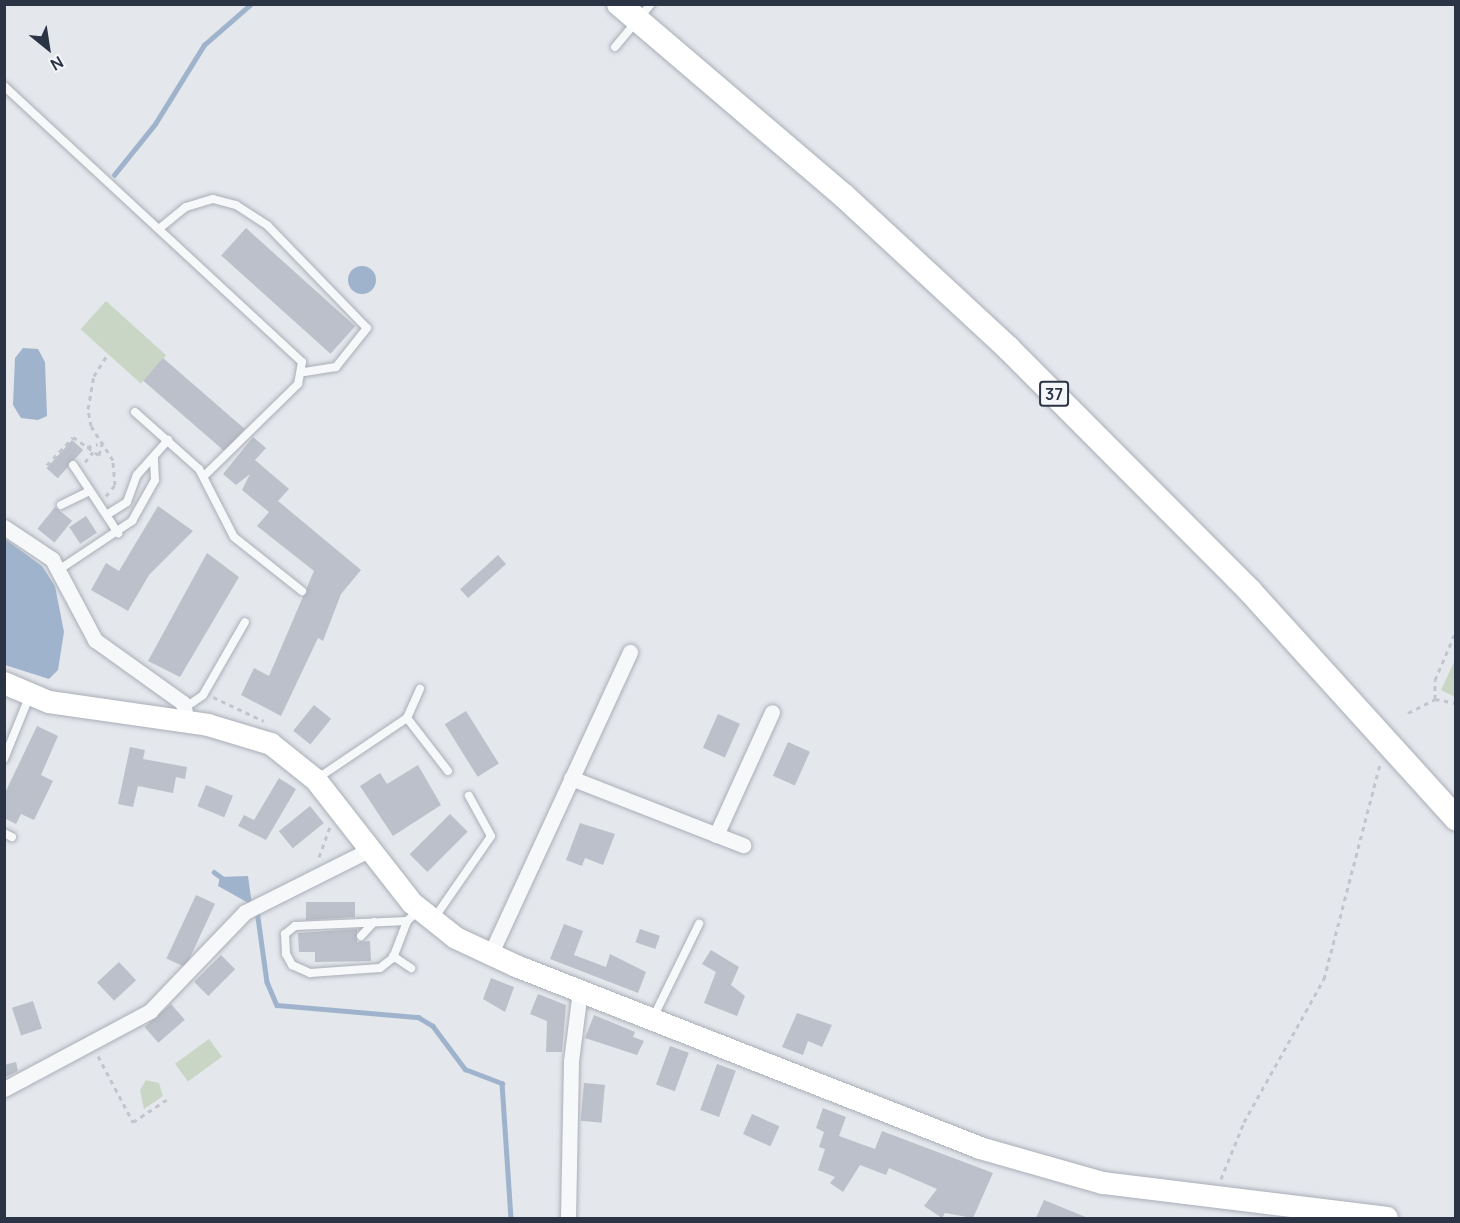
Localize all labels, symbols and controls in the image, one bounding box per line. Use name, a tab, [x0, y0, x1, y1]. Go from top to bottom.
north arrow	[18, 18, 78, 78]
text: N	[47, 51, 67, 76]
road number: 37	[1039, 381, 1069, 407]

